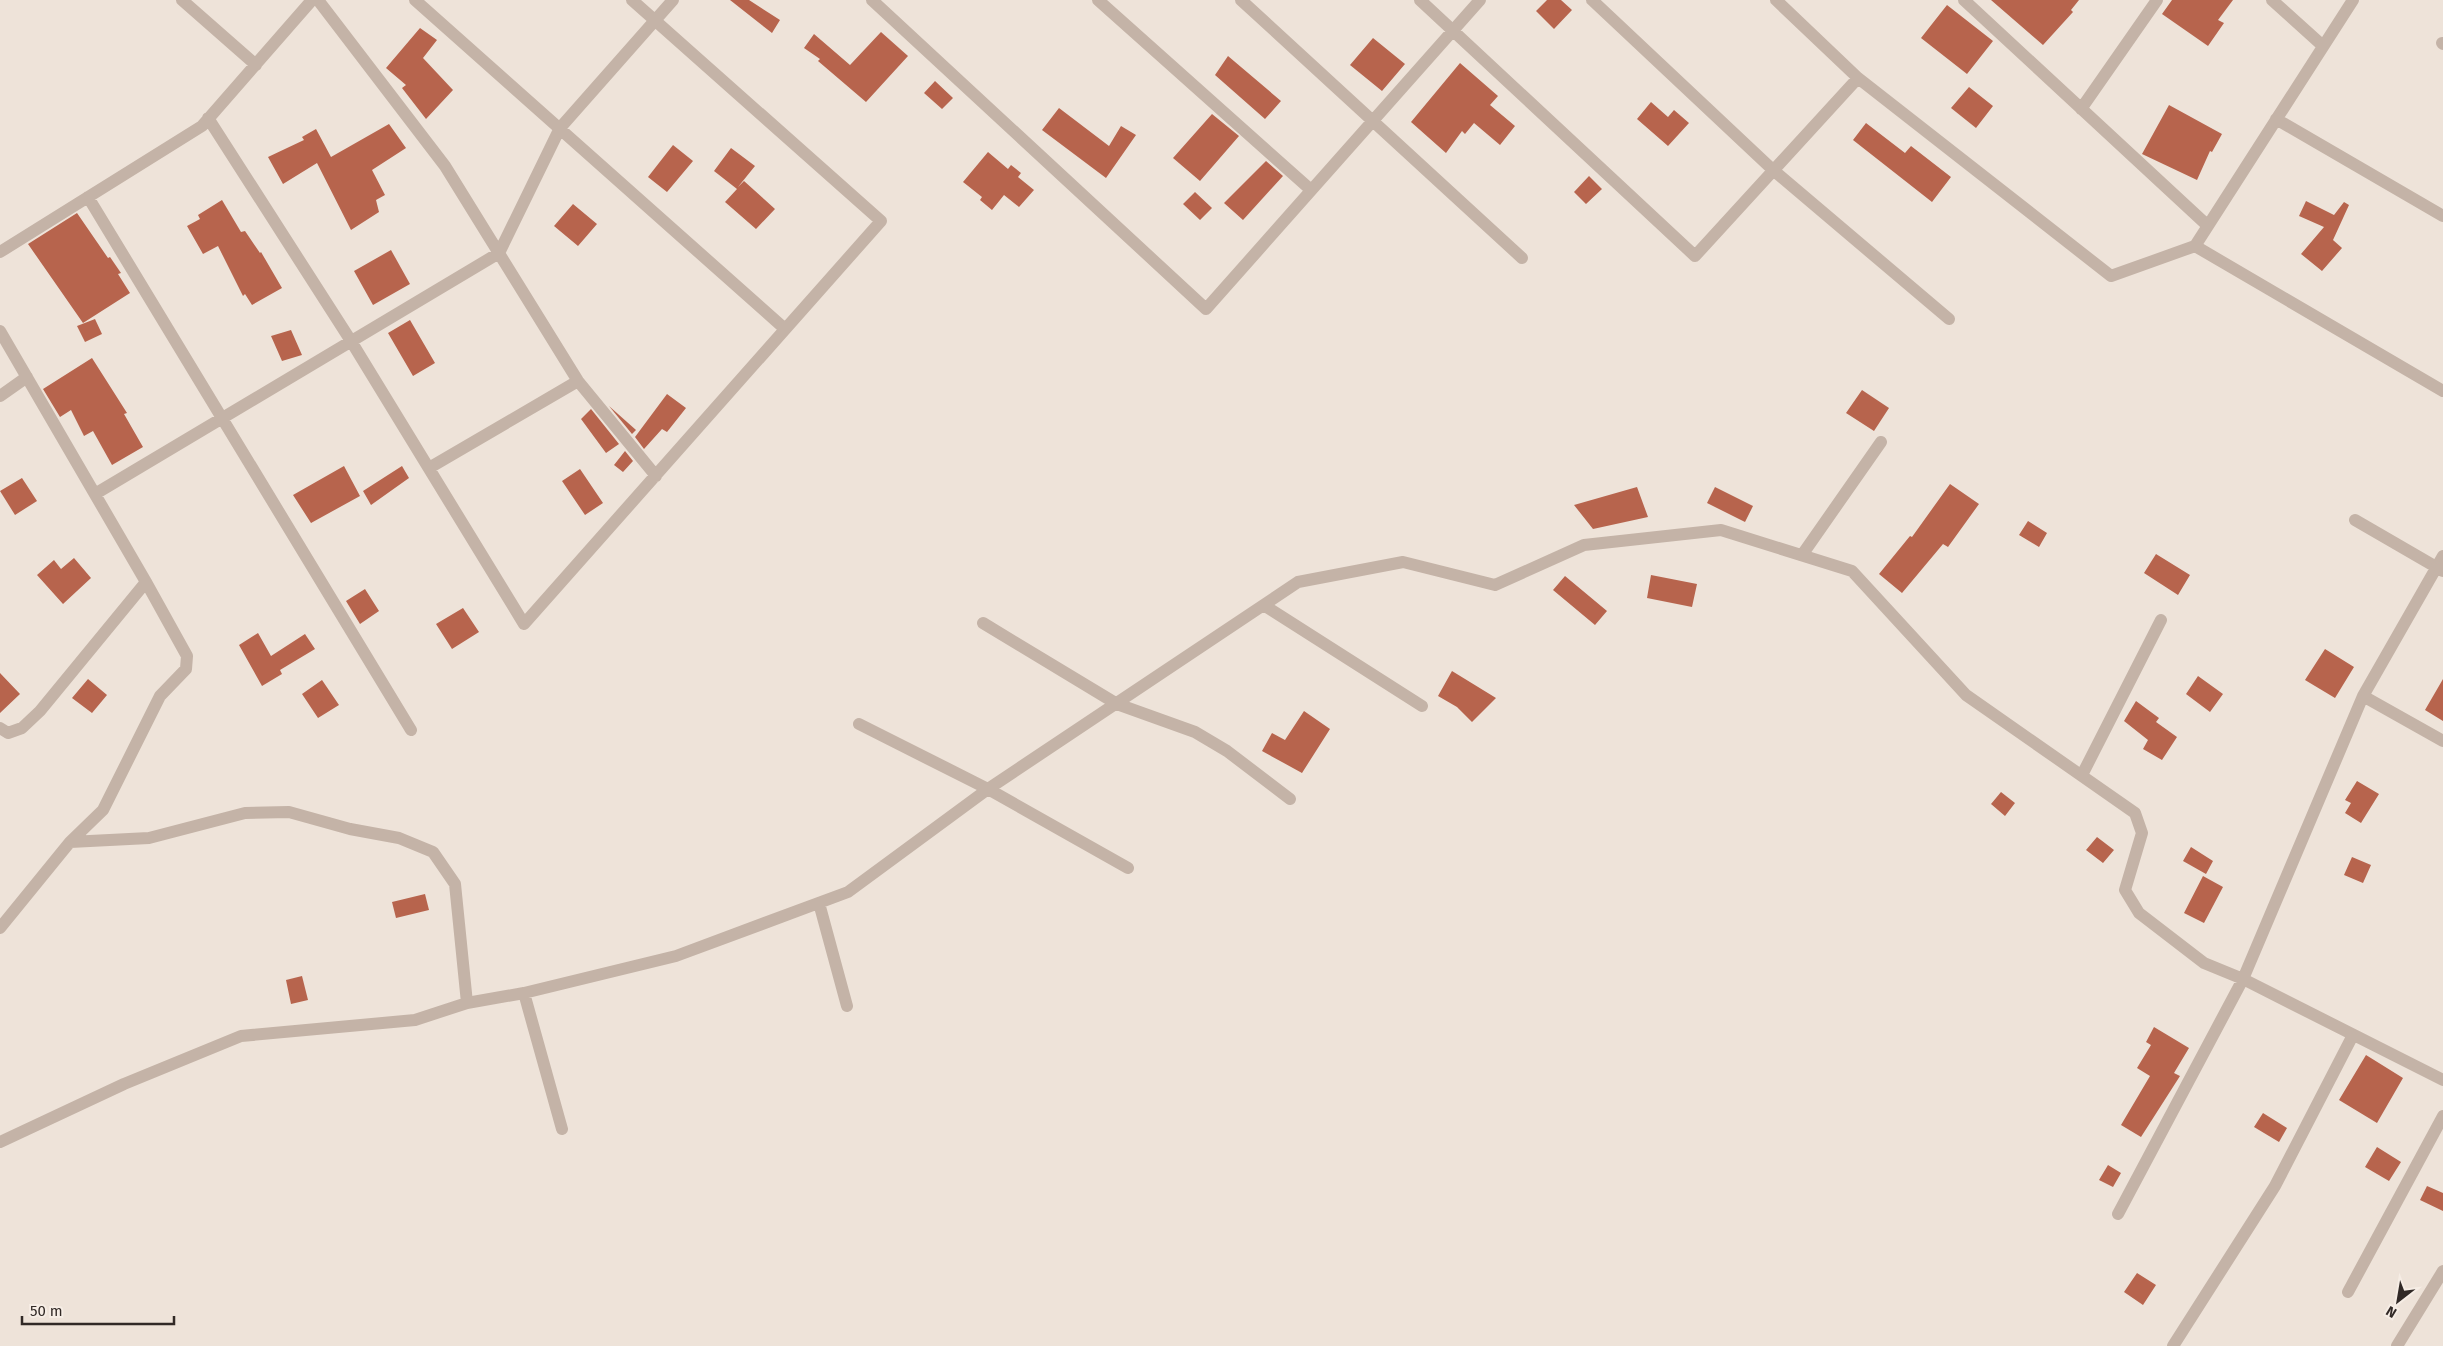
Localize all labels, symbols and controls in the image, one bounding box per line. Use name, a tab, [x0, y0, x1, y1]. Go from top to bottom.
north arrow	[2373, 1276, 2423, 1326]
scale bar	[22, 1294, 175, 1326]
text: 50 m	[30, 1302, 63, 1320]
text: N	[2383, 1302, 2400, 1321]

